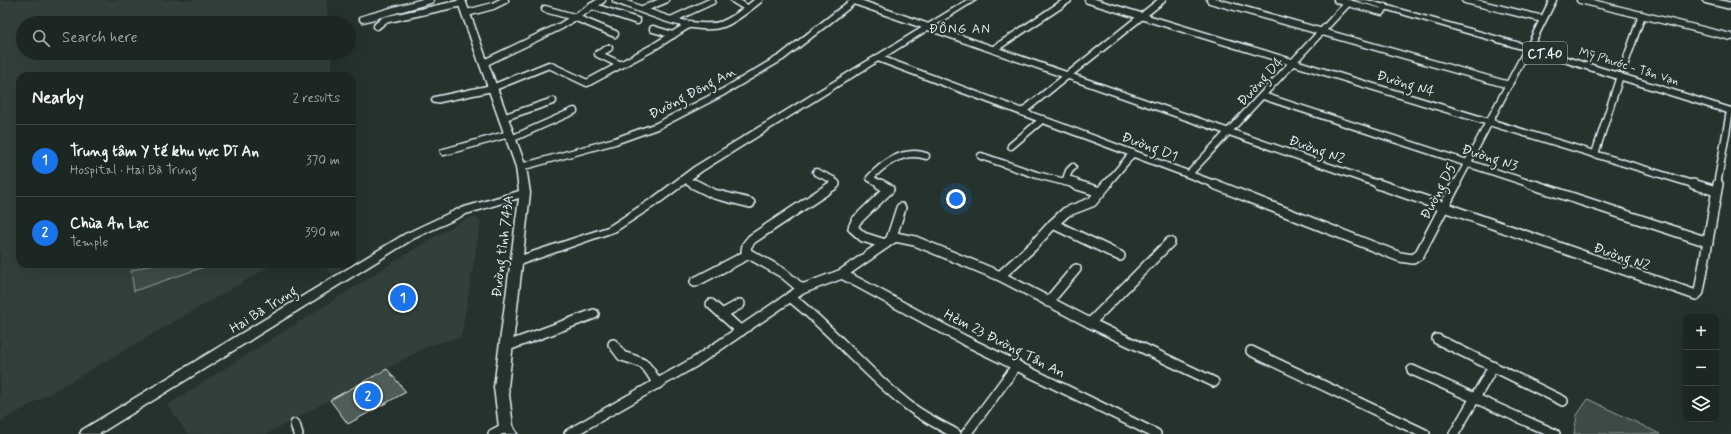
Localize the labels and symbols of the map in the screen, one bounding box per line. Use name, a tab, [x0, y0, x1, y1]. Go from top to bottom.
district label: ĐÔNG AN	[929, 21, 991, 38]
road number: CT.40	[1523, 42, 1567, 64]
street label: Mỹ Phước - Tân Vạn	[1577, 44, 1681, 90]
street label: Đường D4	[1233, 53, 1289, 111]
street label: Đường Đông An	[646, 62, 740, 125]
street label: Đường N4	[1374, 67, 1437, 103]
street label: Đường D1	[1118, 128, 1180, 168]
street label: Đường N2	[1286, 132, 1347, 170]
street label: Đường N3	[1459, 140, 1520, 177]
street label: Đường D5	[1417, 160, 1463, 224]
your location	[946, 189, 966, 209]
street label: Đường tỉnh 743A	[488, 194, 520, 299]
street label: Đường N2	[1591, 239, 1652, 277]
street label: Hai Bà Trưng	[226, 282, 302, 339]
pin: 1	[390, 283, 416, 313]
street label: Hẻm 23 Đường Tân An	[940, 305, 1068, 384]
pin: 2	[355, 381, 381, 411]

